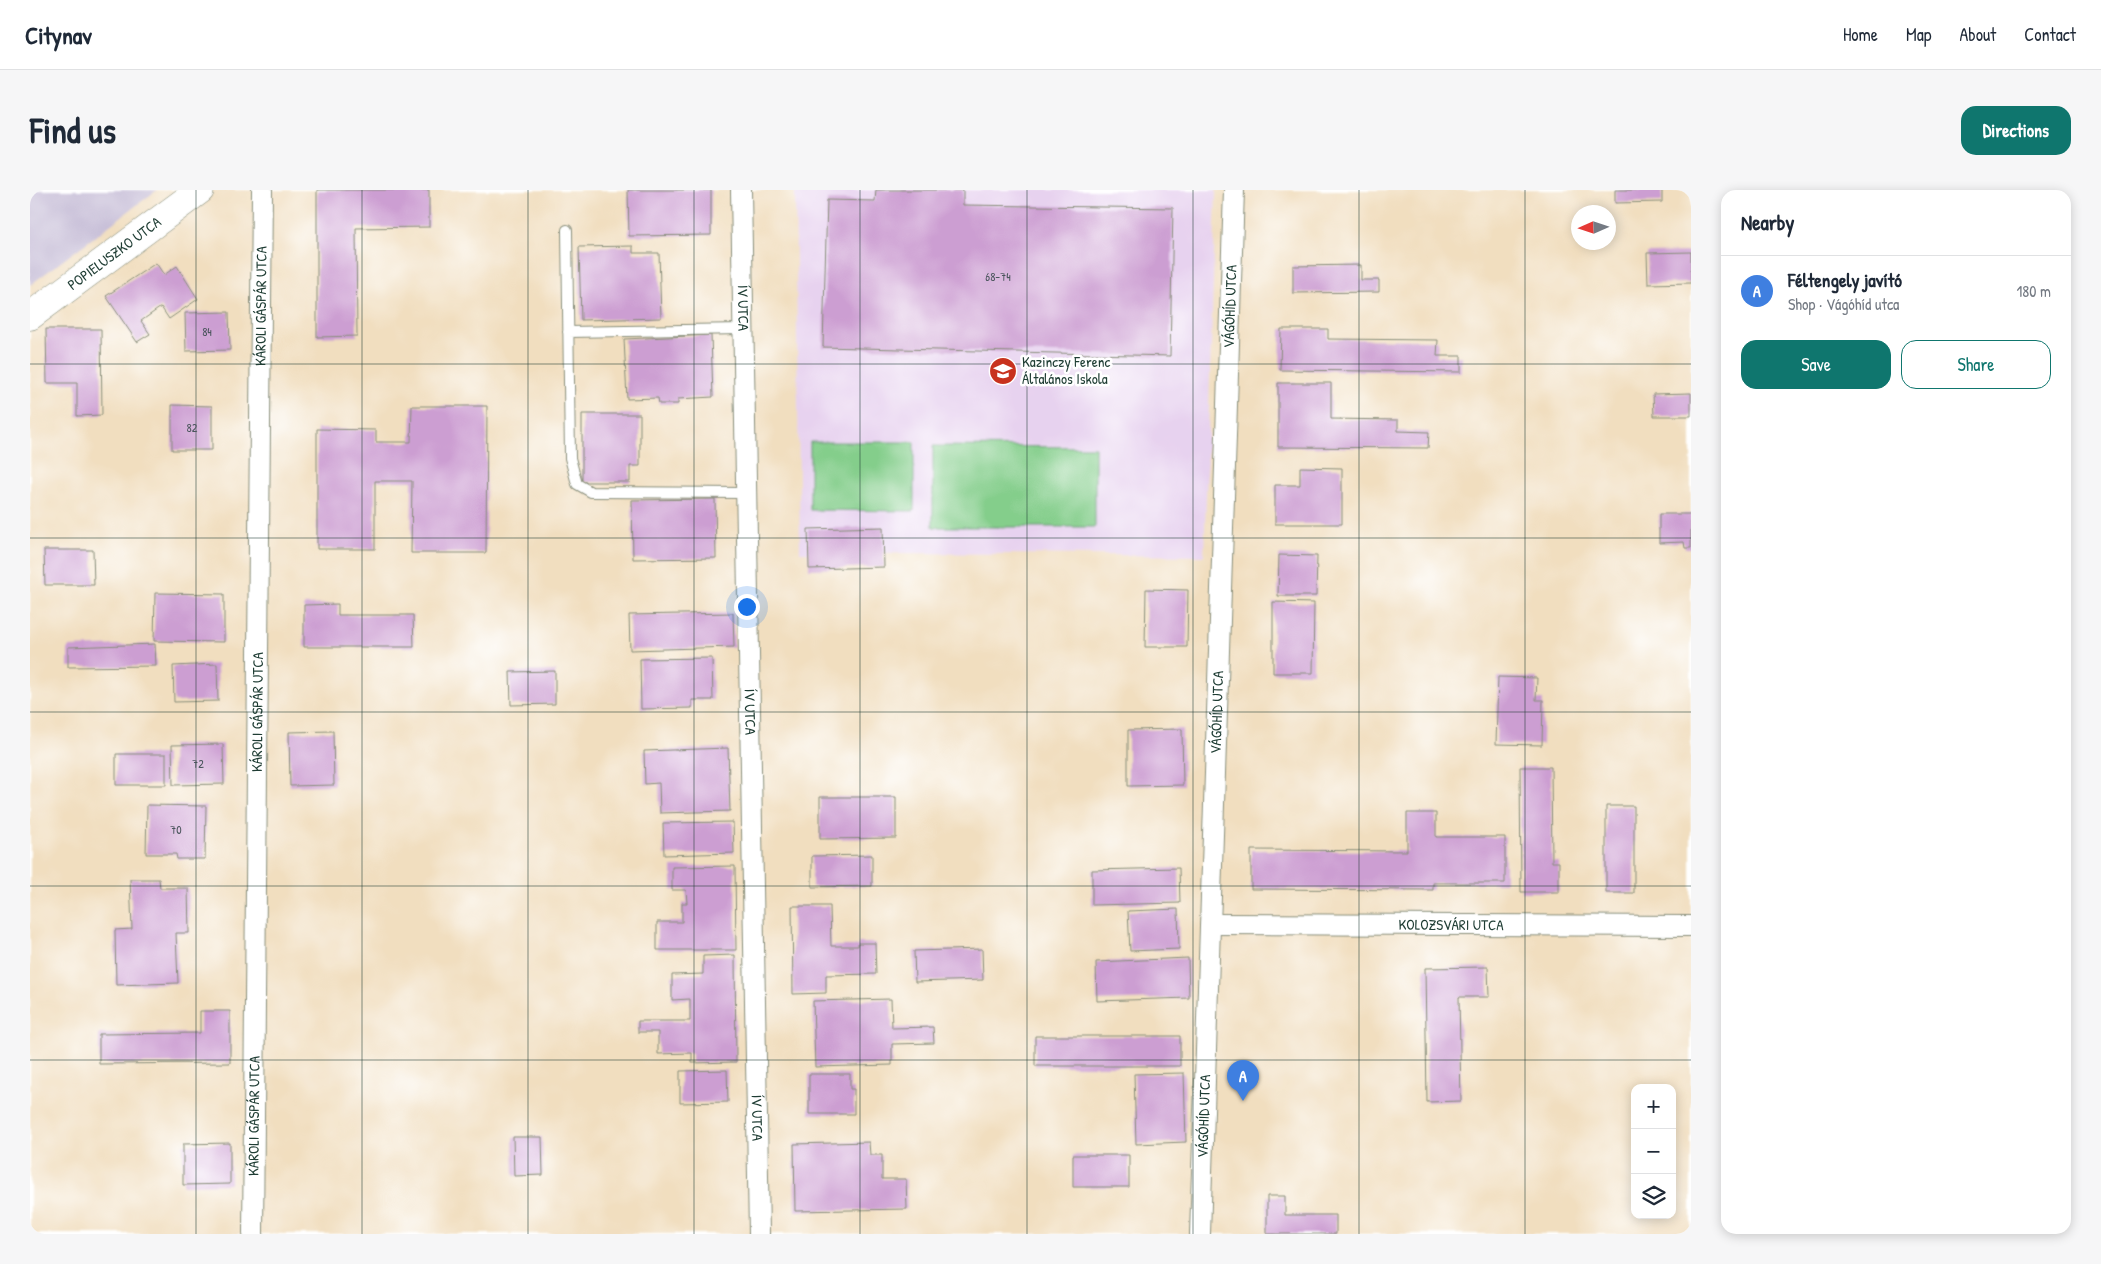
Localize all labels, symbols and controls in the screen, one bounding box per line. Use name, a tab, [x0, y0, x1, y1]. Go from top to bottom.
text: Citynav	[25, 19, 92, 51]
text: Home	[1843, 22, 1878, 47]
text: Map	[1906, 22, 1931, 47]
text: About	[1959, 22, 1996, 47]
text: Contact	[2024, 22, 2076, 47]
button: Directions	[1961, 106, 2071, 155]
text: Find us	[30, 107, 116, 154]
north arrow	[1571, 205, 1616, 250]
text: Nearby	[1741, 208, 1794, 237]
street label: POPIELUSZKO UTCA	[63, 211, 166, 295]
street label: KÁROLI GÁSPÁR UTCA	[249, 245, 272, 366]
street label: VÁGÓHÍD UTCA	[1218, 264, 1242, 348]
text: Féltengely javító	[1788, 267, 1902, 293]
house number: 68-74	[985, 268, 1011, 285]
text: A	[1753, 280, 1761, 302]
text: 180 m	[2017, 280, 2051, 302]
street label: ÍV UTCA	[733, 285, 754, 332]
text: Shop · Vágóhíd utca	[1788, 293, 1899, 315]
house number: 84	[202, 323, 212, 340]
button: Save	[1741, 340, 1891, 389]
button: Share	[1901, 340, 2051, 389]
place label: Kazinczy Ferenc Általános Iskola	[1022, 351, 1110, 389]
school or university icon: Kazinczy Ferenc Általános Iskola	[988, 356, 1018, 386]
house number: 82	[187, 419, 198, 436]
your location	[734, 594, 760, 620]
street label: KÁROLI GÁSPÁR UTCA	[246, 651, 268, 772]
street label: VÁGÓHÍD UTCA	[1205, 670, 1228, 754]
street label: ÍV UTCA	[740, 689, 761, 736]
house number: 72	[192, 755, 204, 772]
house number: 70	[170, 821, 182, 838]
street label: KOLOZSVÁRI UTCA	[1398, 914, 1504, 935]
street label: KÁROLI GÁSPÁR UTCA	[243, 1055, 265, 1176]
pin: A	[1227, 1060, 1259, 1101]
street label: VÁGÓHÍD UTCA	[1191, 1073, 1215, 1158]
map controls	[1631, 1084, 1676, 1219]
button: +	[1631, 1084, 1676, 1129]
street label: ÍV UTCA	[747, 1095, 768, 1142]
button: −	[1631, 1129, 1676, 1174]
button: layers	[1631, 1174, 1676, 1219]

